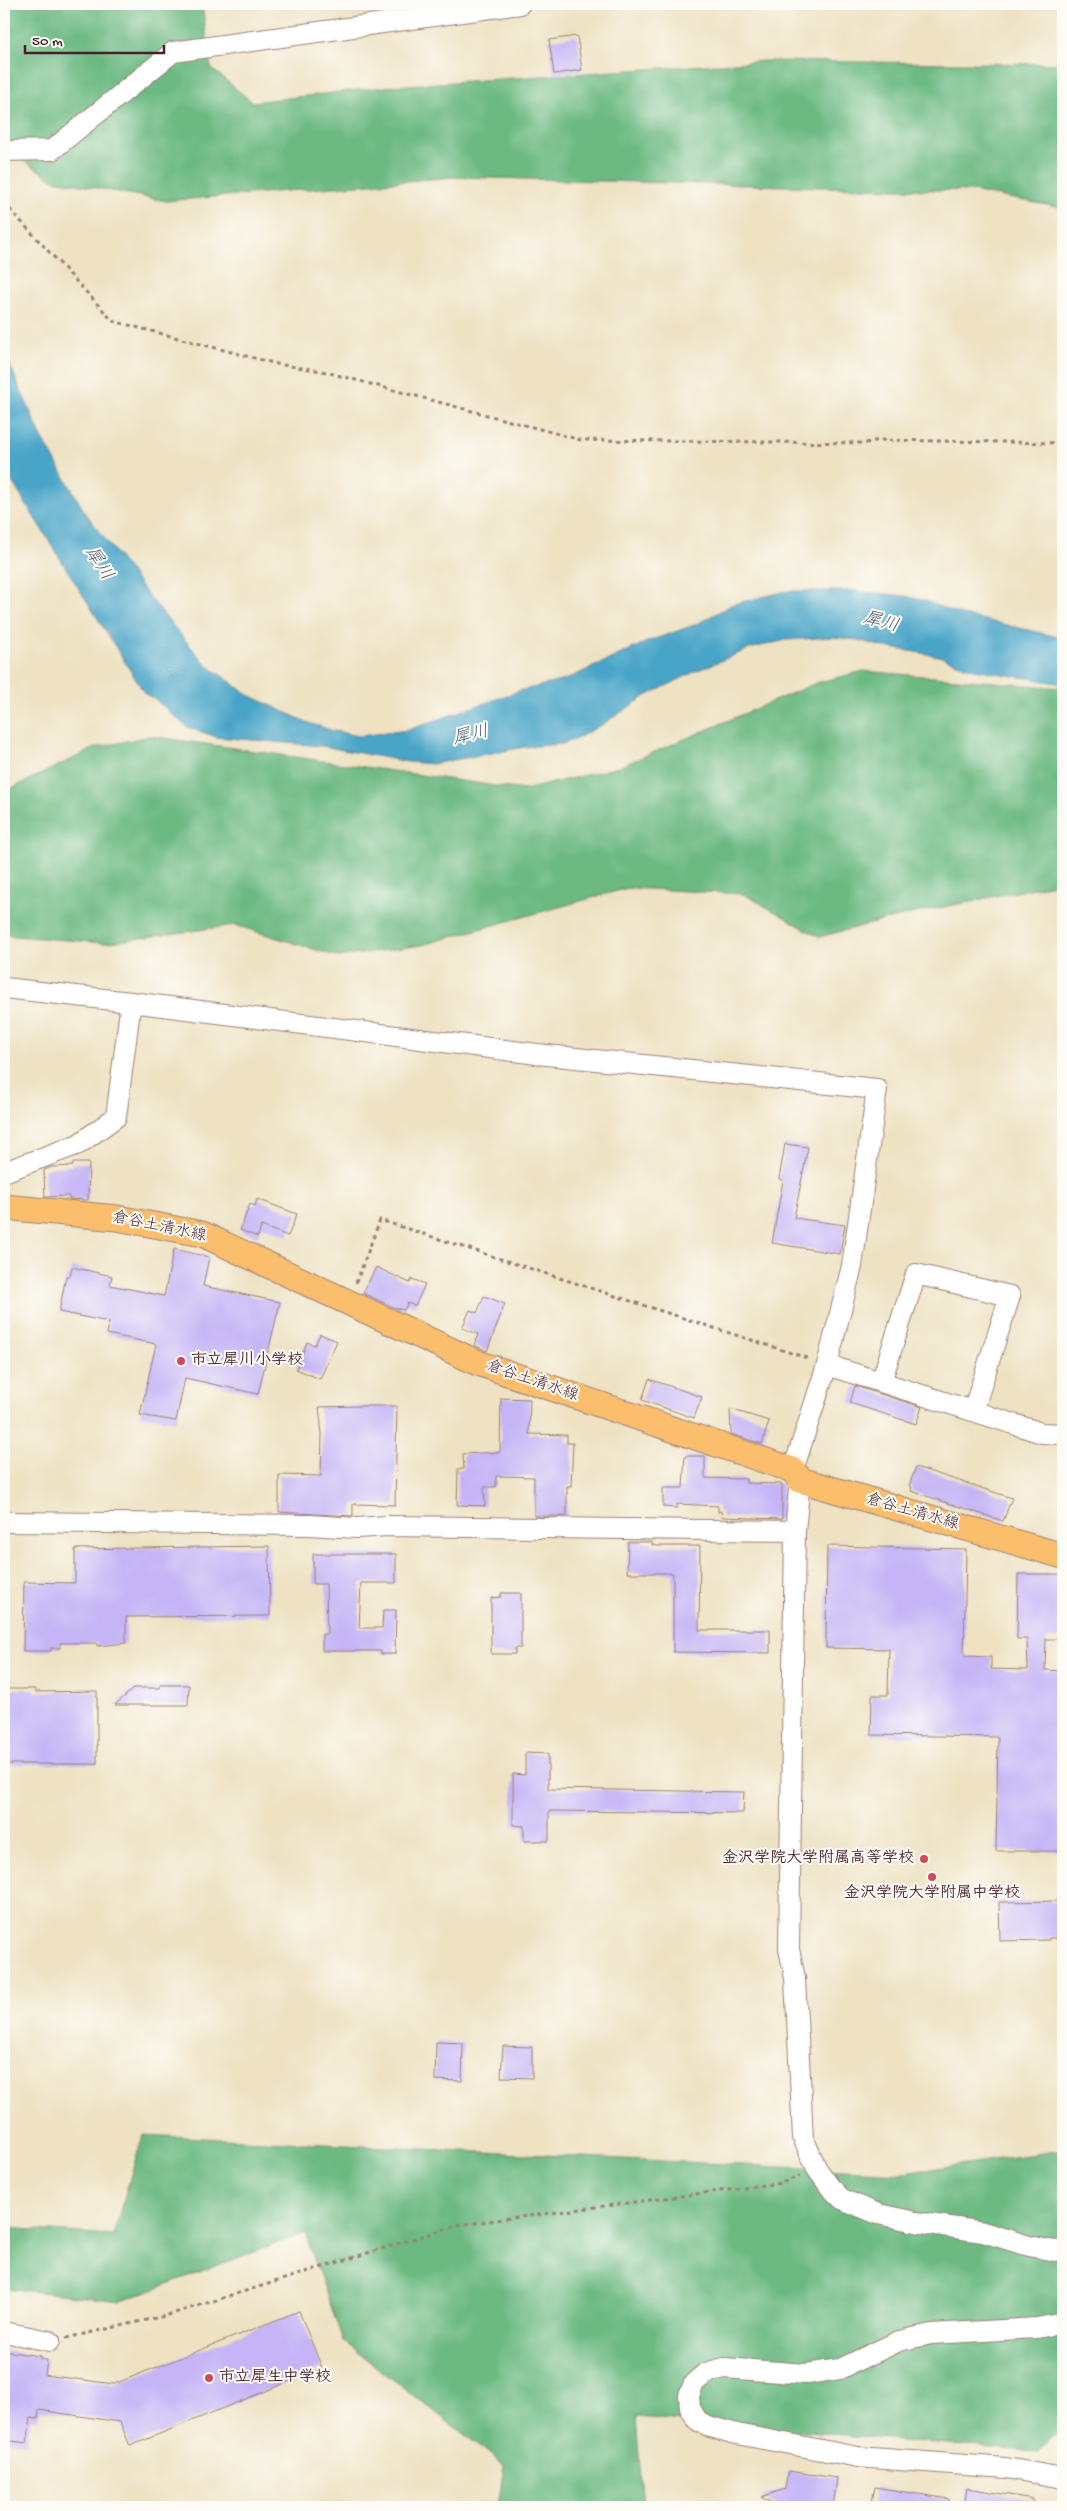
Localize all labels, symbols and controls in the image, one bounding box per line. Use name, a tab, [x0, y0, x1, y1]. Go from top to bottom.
scale bar	[25, 22, 164, 54]
text: 50 m	[32, 33, 63, 51]
water label: 犀川	[79, 543, 117, 585]
water label: 犀川	[861, 608, 901, 638]
water label: 犀川	[451, 722, 491, 750]
street label: 倉谷土清水線	[110, 1207, 208, 1247]
place label: 市立犀川小学校	[191, 1351, 303, 1371]
marker: 市立犀川小学校	[175, 1355, 187, 1367]
street label: 倉谷土清水線	[484, 1355, 581, 1407]
street label: 倉谷土清水線	[863, 1489, 961, 1535]
place label: 金沢学院大学附属高等学校	[722, 1848, 914, 1869]
marker: 金沢学院大学附属高等学校	[918, 1853, 930, 1865]
marker: 金沢学院大学附属中学校	[926, 1871, 938, 1883]
place label: 金沢学院大学附属中学校	[844, 1883, 1020, 1904]
place label: 市立犀生中学校	[219, 2367, 331, 2388]
marker: 市立犀生中学校	[203, 2372, 215, 2384]

